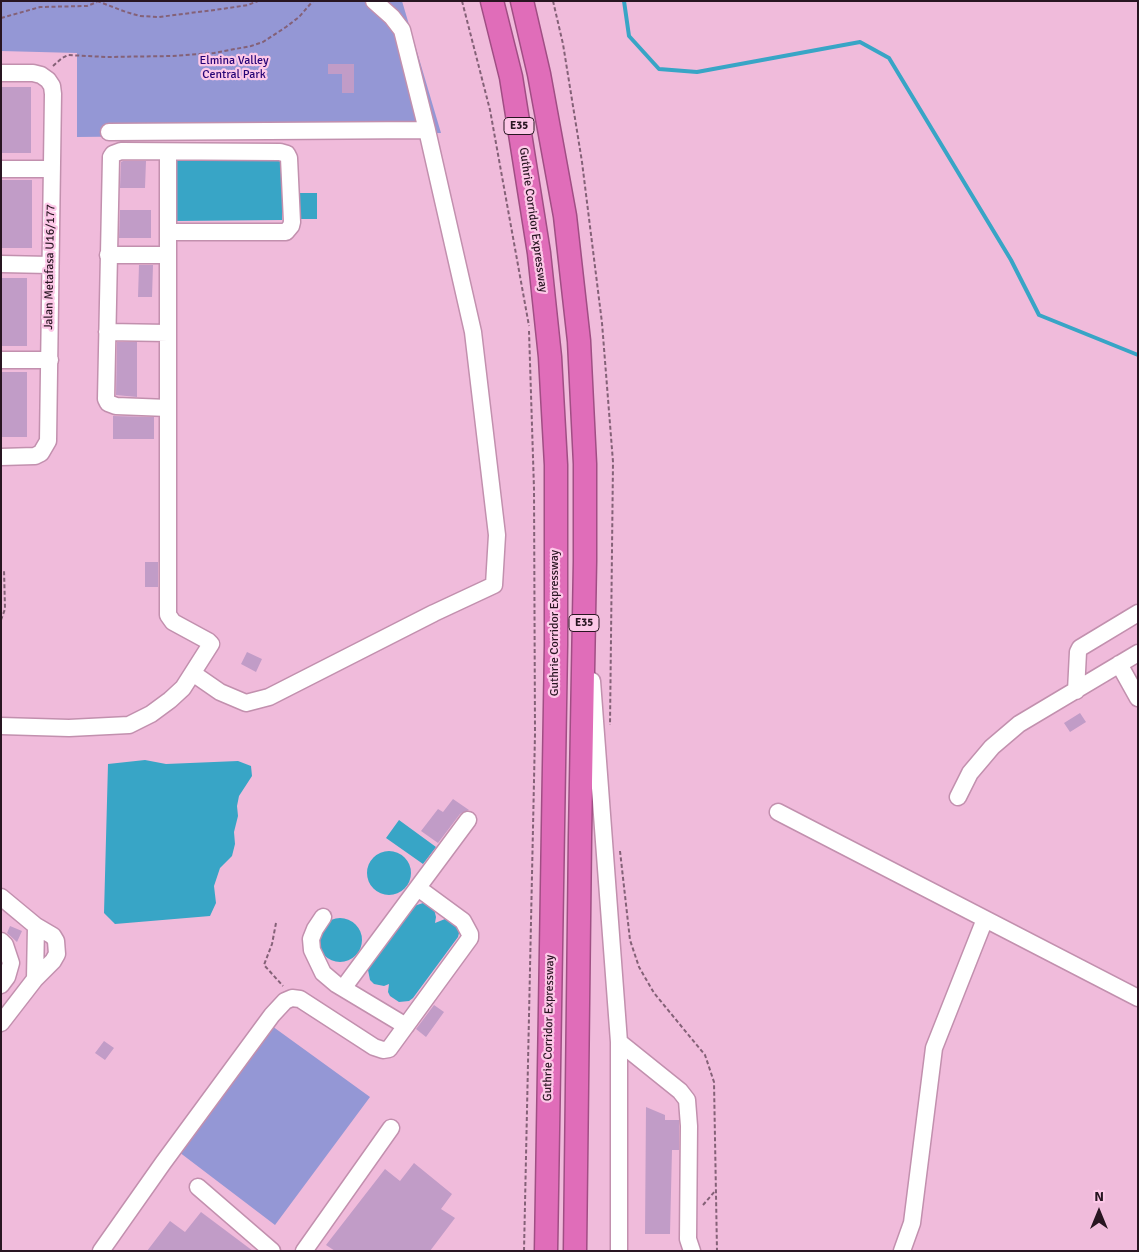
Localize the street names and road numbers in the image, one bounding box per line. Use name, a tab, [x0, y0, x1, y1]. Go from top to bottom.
road number: E35	[504, 118, 534, 134]
street label: Guthrie Corridor Expressway	[516, 147, 550, 293]
street label: Jalan Metafasa U16/177	[42, 204, 58, 330]
street label: Guthrie Corridor Expressway	[548, 550, 562, 696]
road number: E35	[569, 614, 599, 632]
street label: Guthrie Corridor Expressway	[541, 955, 557, 1101]

